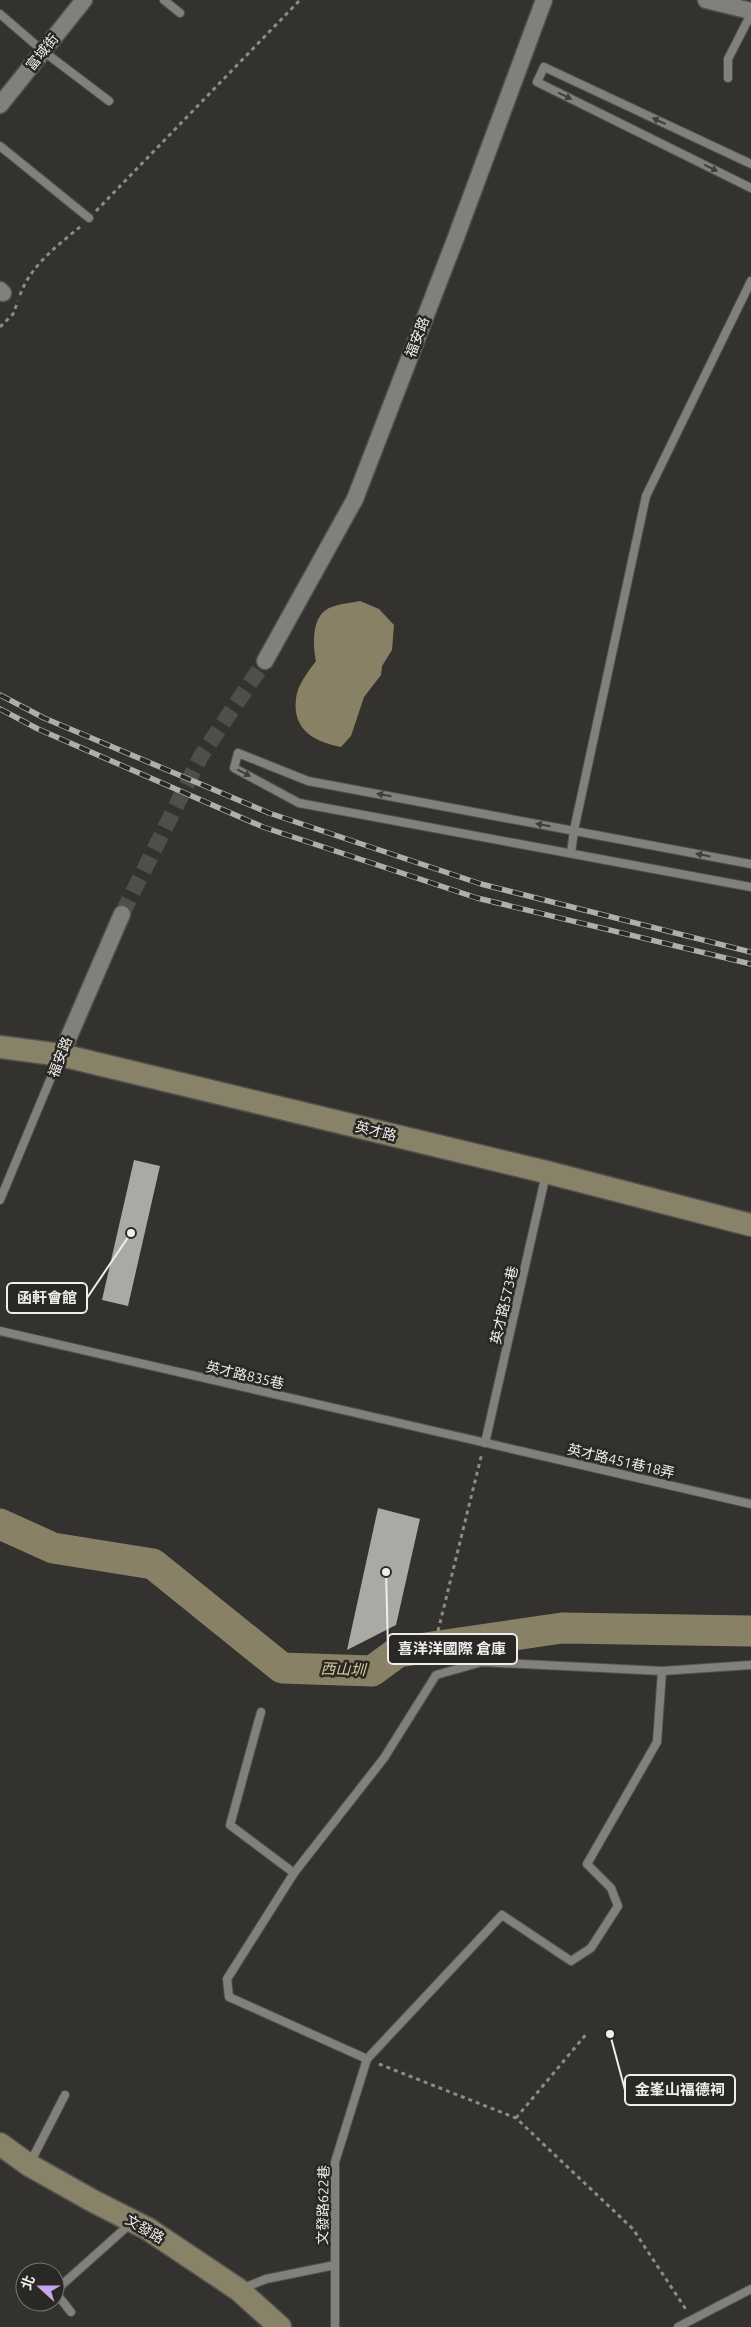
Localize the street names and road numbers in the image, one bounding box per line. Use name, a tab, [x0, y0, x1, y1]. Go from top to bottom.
street label: 富域街	[23, 31, 61, 73]
street label: 福安路	[402, 315, 432, 359]
street label: 福安路	[45, 1035, 75, 1079]
street label: 英才路	[354, 1118, 398, 1144]
street label: 英才路573巷	[487, 1264, 521, 1346]
street label: 英才路835巷	[204, 1358, 286, 1392]
street label: 英才路451巷18弄	[566, 1441, 676, 1481]
street label: 文發路622巷	[314, 2165, 332, 2245]
street label: 文發路	[123, 2212, 167, 2246]

